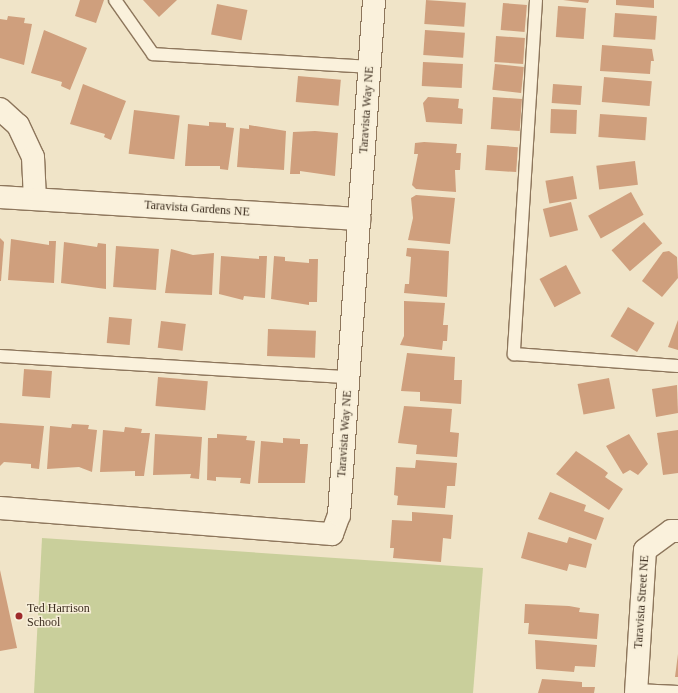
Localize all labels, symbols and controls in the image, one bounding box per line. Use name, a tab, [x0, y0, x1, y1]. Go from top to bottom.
street label: Taravista Way NE	[357, 66, 377, 154]
street label: Taravista Gardens NE	[144, 198, 250, 220]
street label: Taravista Way NE	[335, 390, 355, 478]
street label: Taravista Street NE	[632, 555, 652, 649]
place label: Ted Harrison School	[27, 602, 90, 630]
marker: Ted Harrison School	[14, 611, 24, 621]

